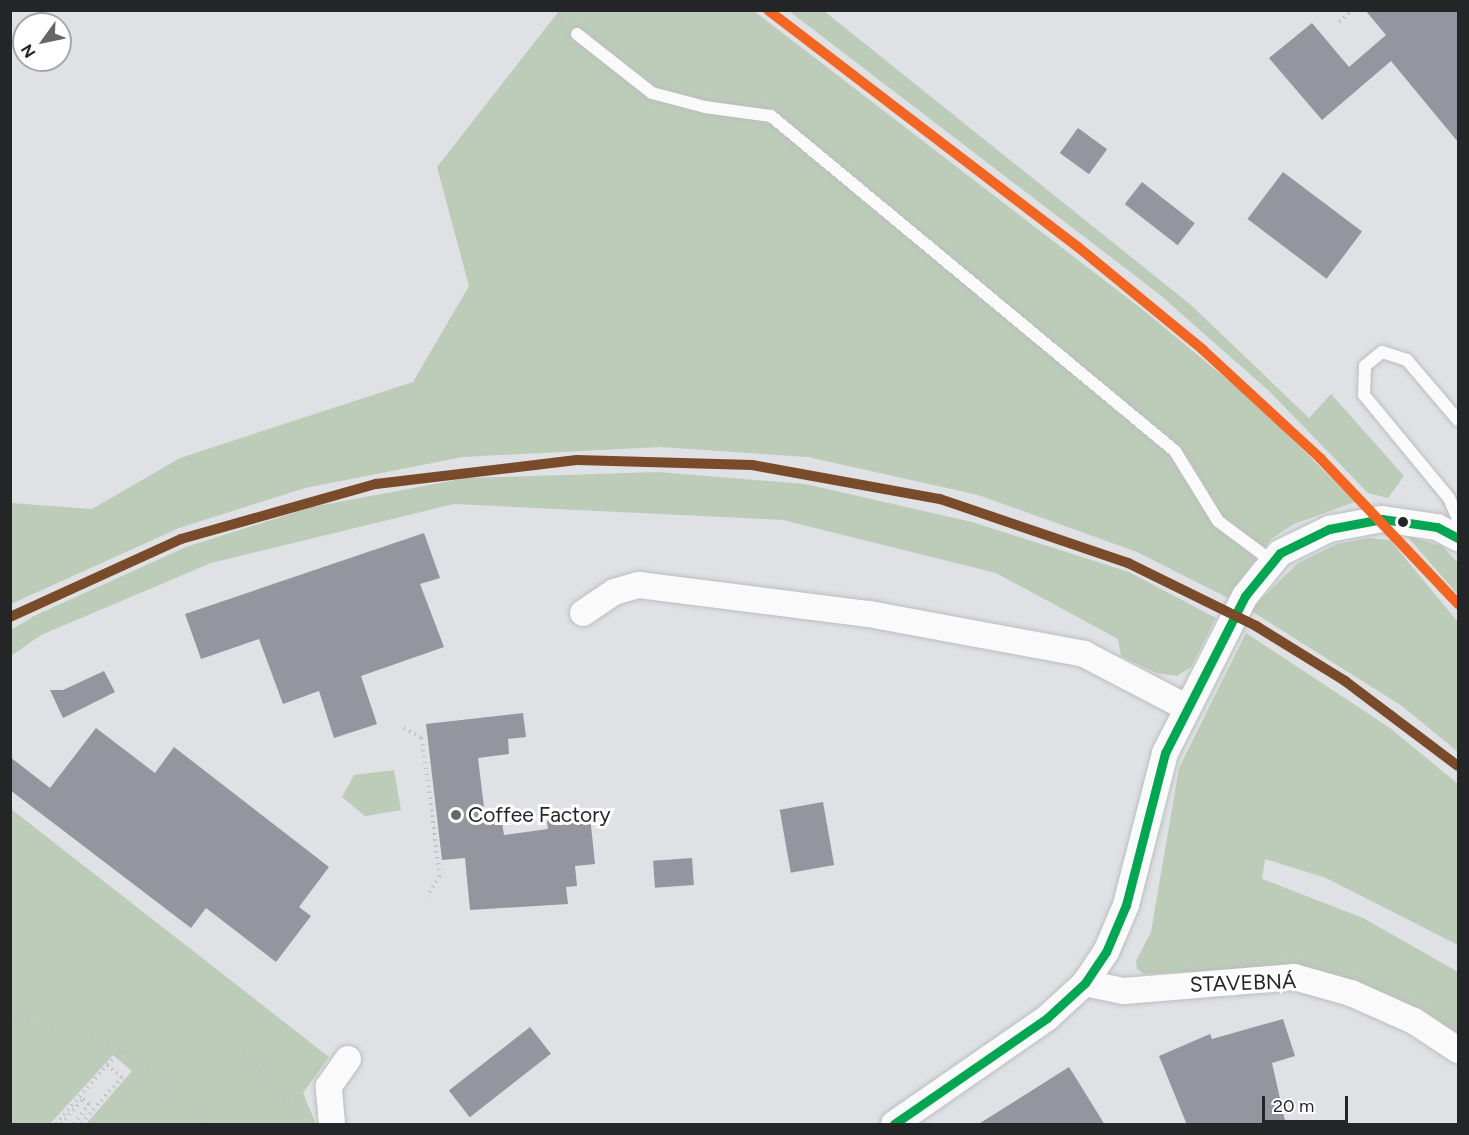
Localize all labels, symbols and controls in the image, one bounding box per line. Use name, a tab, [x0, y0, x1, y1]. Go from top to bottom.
north arrow	[12, 12, 72, 72]
text: N	[17, 41, 39, 61]
unlabelled marker	[1397, 516, 1409, 528]
place label: Coffee Factory	[468, 802, 610, 828]
marker: Coffee Factory	[449, 808, 463, 822]
street label: STAVEBNÁ	[1189, 969, 1297, 997]
scale bar	[1265, 1084, 1350, 1122]
text: 20 m	[1273, 1095, 1314, 1117]

